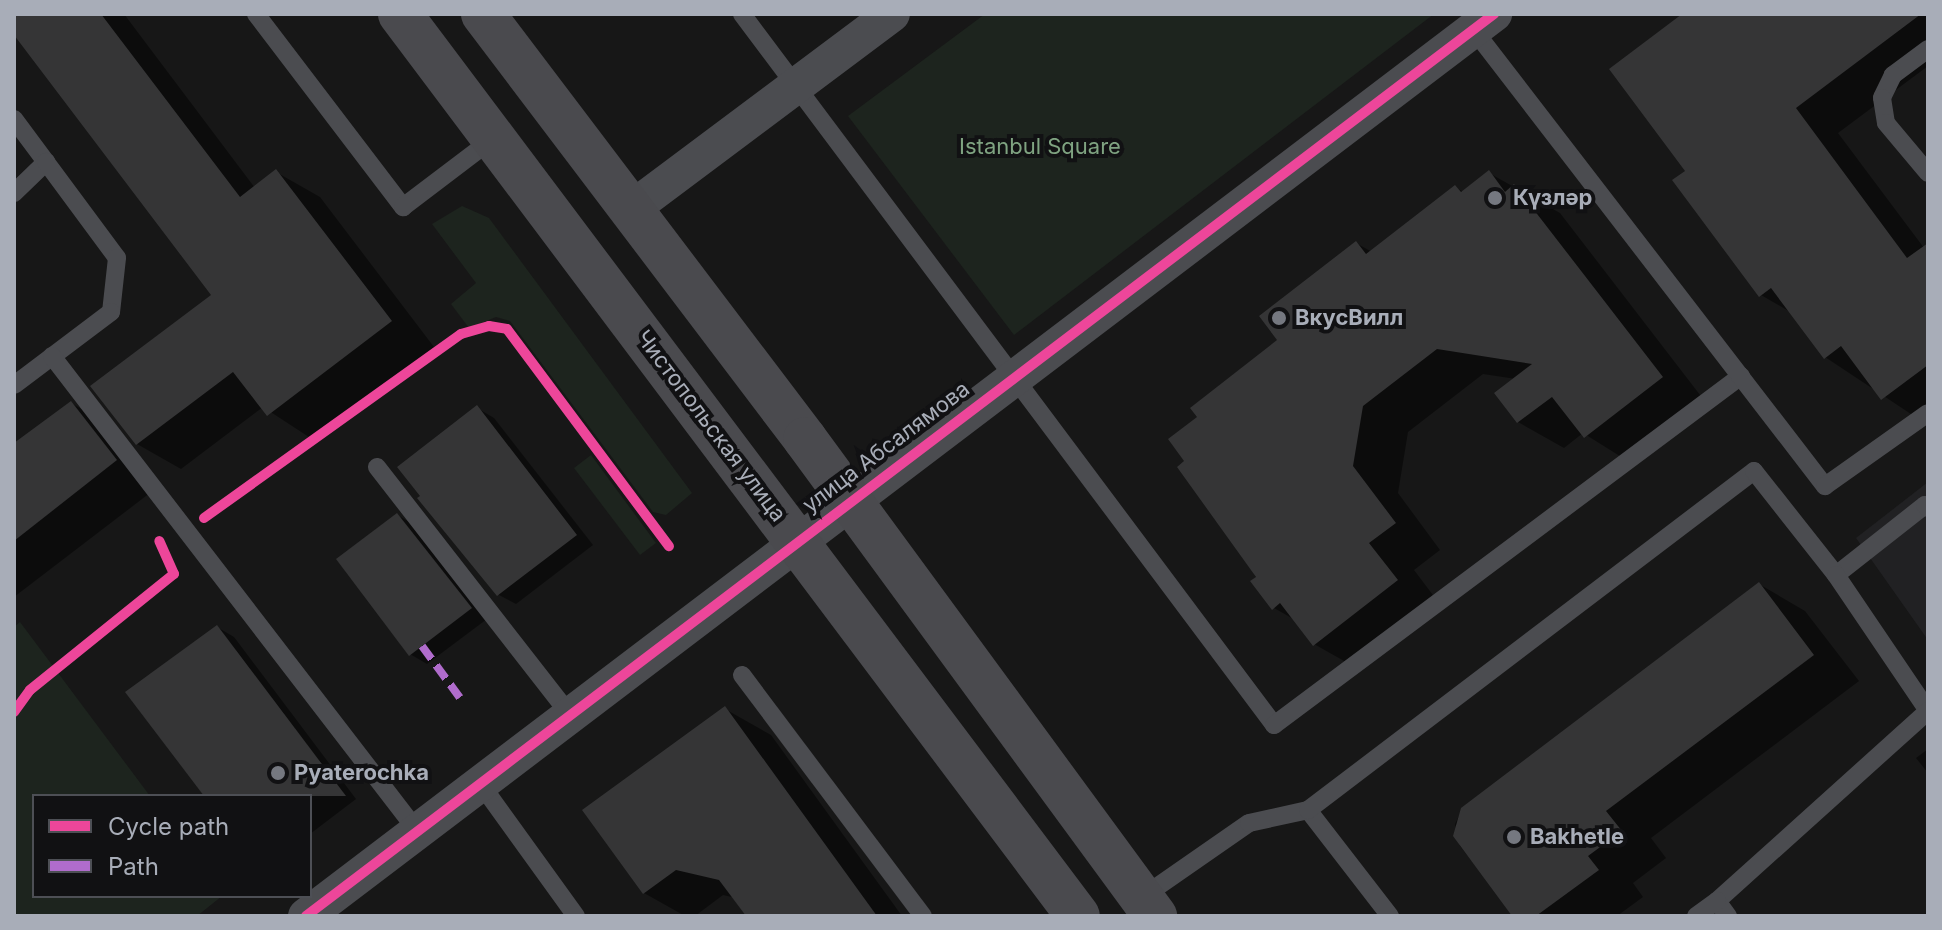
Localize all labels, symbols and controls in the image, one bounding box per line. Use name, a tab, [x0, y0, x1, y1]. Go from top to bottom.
park label: Istanbul Square	[959, 134, 1121, 160]
place label: Күзләр	[1513, 185, 1592, 211]
marker: Күзләр	[1484, 187, 1506, 209]
place label: ВкусВилл	[1295, 305, 1403, 331]
marker: ВкусВилл	[1270, 309, 1288, 327]
street label: Чистопольская улица	[630, 325, 792, 527]
street label: улица Абсалямова	[797, 376, 975, 518]
place label: Pyaterochka	[294, 760, 429, 786]
marker: Pyaterochka	[269, 764, 287, 782]
legend	[32, 794, 312, 898]
text: Cycle path	[108, 812, 229, 841]
place label: Bakhetle	[1530, 824, 1624, 850]
marker: Bakhetle	[1505, 828, 1523, 846]
text: Path	[108, 852, 159, 881]

